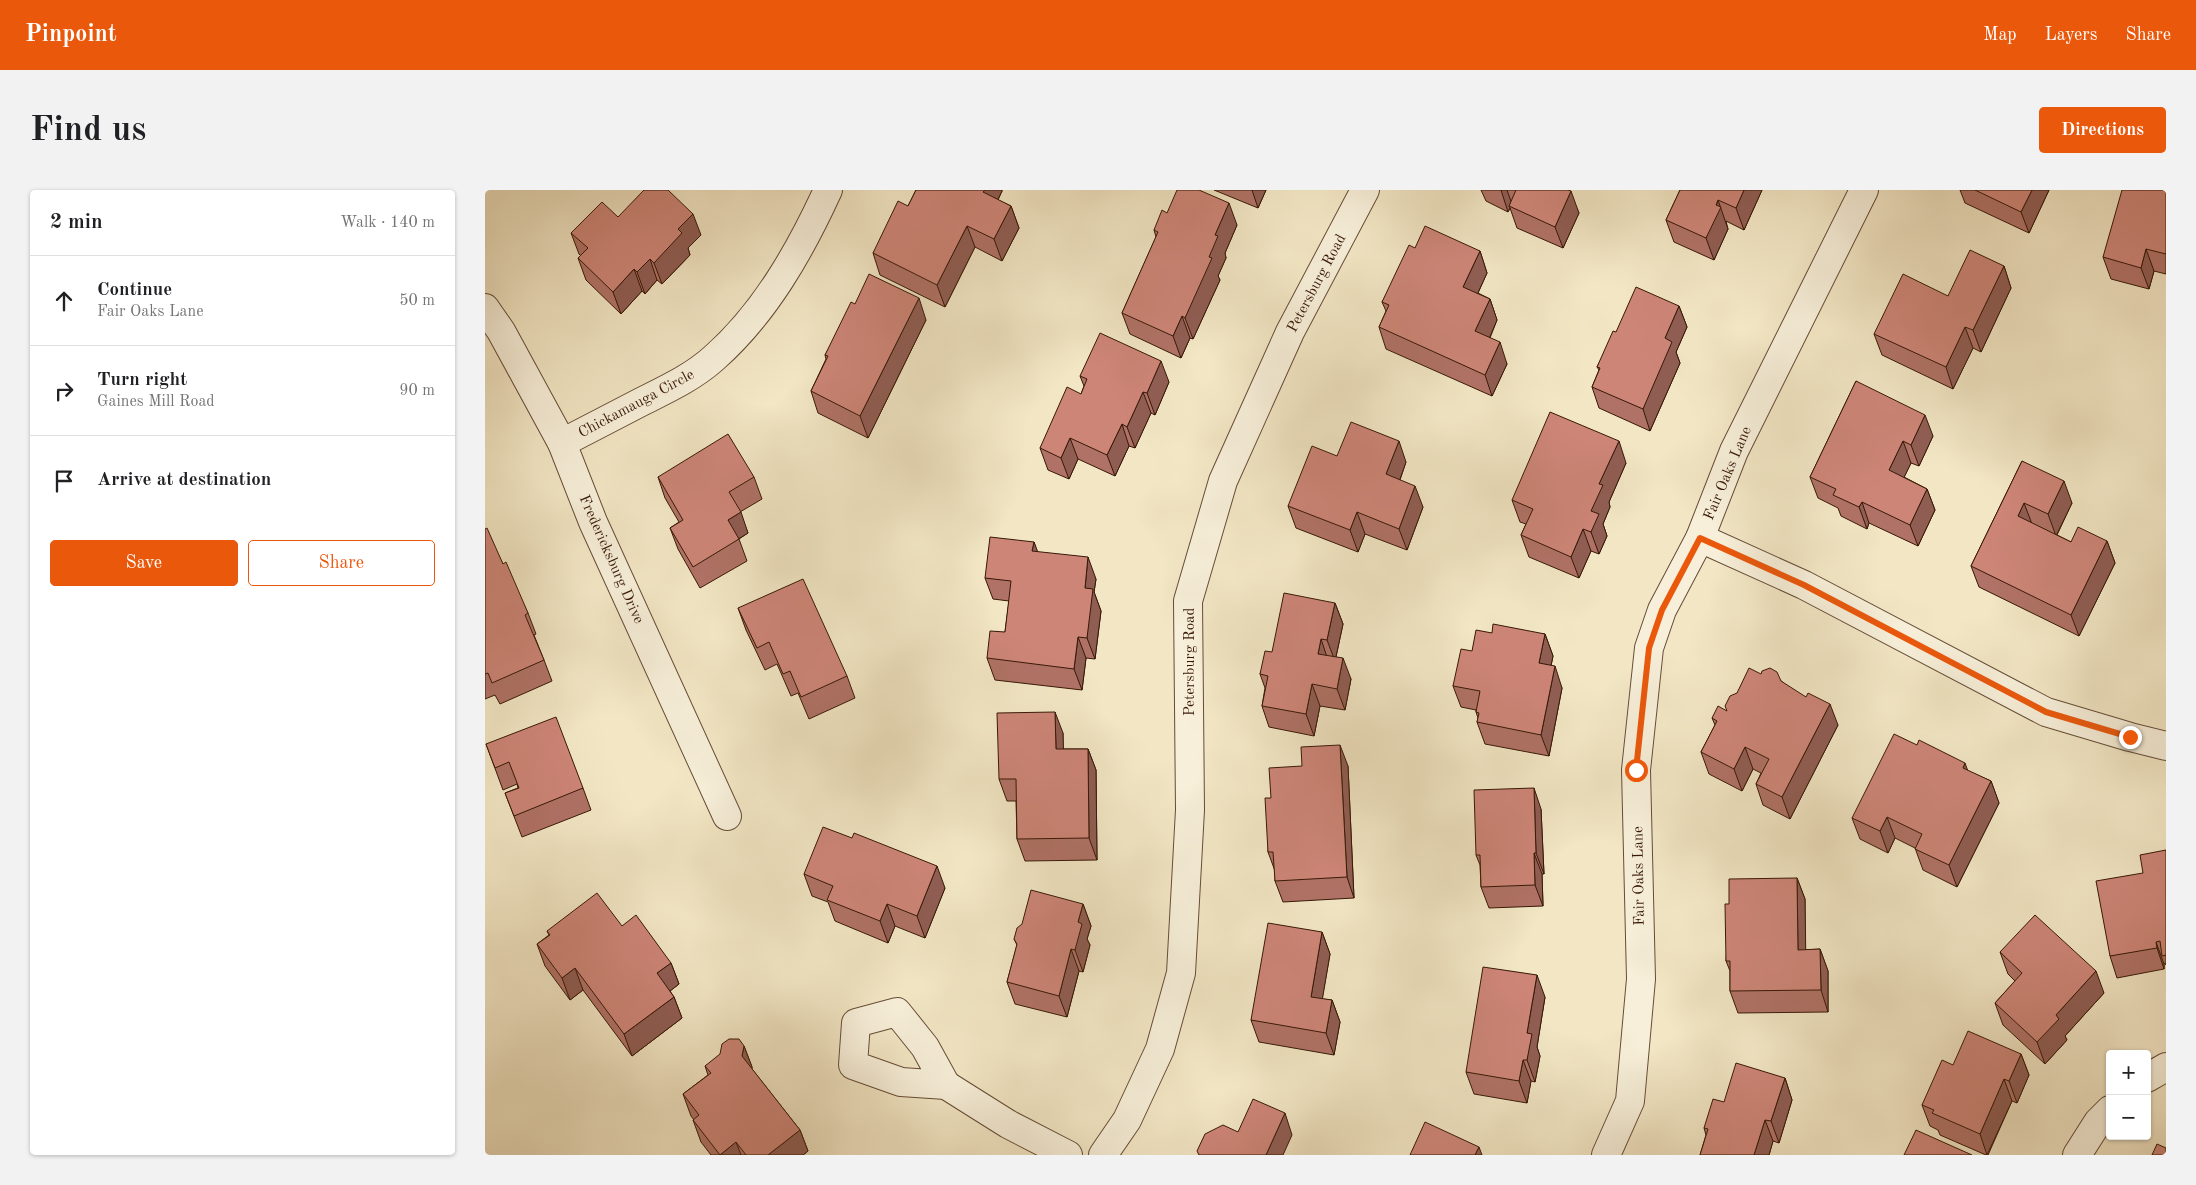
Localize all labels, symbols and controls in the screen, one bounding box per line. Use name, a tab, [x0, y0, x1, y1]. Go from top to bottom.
text: Pinpoint	[25, 23, 117, 47]
text: Map	[1983, 26, 2017, 44]
text: Layers	[2045, 26, 2097, 44]
text: Share	[2125, 26, 2171, 44]
button: Directions	[2039, 107, 2166, 153]
text: Find us	[30, 113, 146, 148]
text: 2 min	[50, 212, 103, 233]
text: Walk · 140 m	[340, 215, 435, 231]
street label: Petersburg Road	[1285, 232, 1350, 335]
text: Continue	[97, 281, 172, 300]
icon: ahead	[50, 287, 78, 315]
text: 50 m	[399, 293, 435, 309]
text: Fair Oaks Lane	[97, 304, 204, 320]
street label: Chickamauga Circle	[576, 367, 697, 441]
text: Turn right	[97, 371, 187, 390]
icon: right	[50, 377, 78, 405]
text: 90 m	[399, 383, 435, 399]
text: Gaines Mill Road	[97, 394, 215, 410]
street label: Fair Oaks Lane	[1702, 425, 1755, 522]
icon: arrive	[50, 467, 78, 495]
text: Arrive at destination	[97, 471, 271, 490]
street label: Fredericksburg Drive	[575, 493, 646, 626]
button: Save	[50, 540, 238, 586]
button: Share	[248, 540, 435, 586]
street label: Petersburg Road	[1183, 607, 1198, 716]
route end	[2119, 726, 2142, 749]
route start	[1625, 759, 1648, 782]
street label: Fair Oaks Lane	[1631, 826, 1648, 926]
map controls	[2106, 1050, 2151, 1140]
button: +	[2106, 1050, 2151, 1095]
button: −	[2106, 1095, 2151, 1140]

